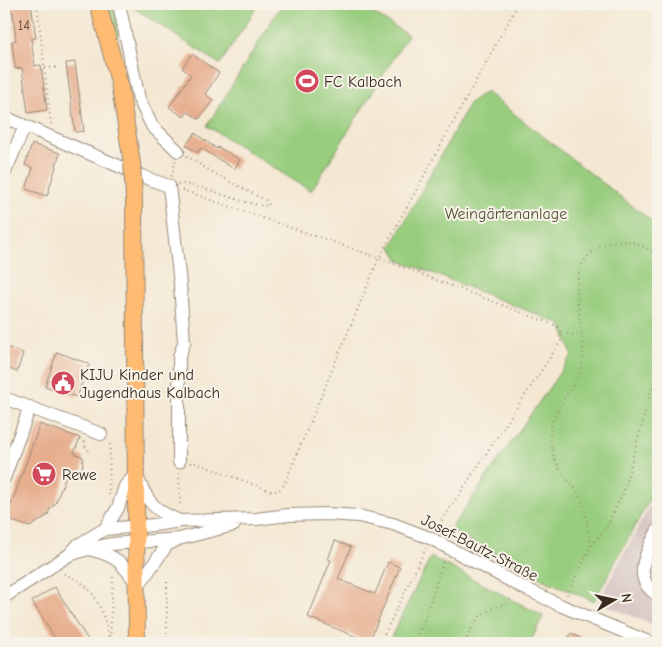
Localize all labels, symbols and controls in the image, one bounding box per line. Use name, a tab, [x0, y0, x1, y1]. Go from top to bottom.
house number: 14	[18, 17, 30, 34]
sports icon: FC Kalbach	[294, 68, 320, 94]
place label: FC Kalbach	[324, 73, 402, 91]
park label: Weingärtenanlage	[445, 205, 567, 223]
place label: KIJU Kinder und Jugendhaus Kalbach	[80, 366, 220, 402]
public building icon: KIJU Kinder und Jugendhaus Kalbach	[50, 370, 76, 396]
supermarket icon: Rewe	[31, 461, 57, 487]
place label: Rewe	[62, 466, 97, 484]
street label: Josef-Bautz-Straße	[418, 511, 541, 585]
north arrow	[590, 574, 640, 624]
text: N	[617, 592, 635, 604]

